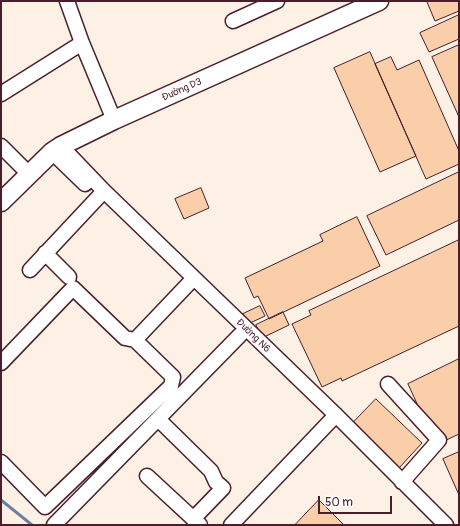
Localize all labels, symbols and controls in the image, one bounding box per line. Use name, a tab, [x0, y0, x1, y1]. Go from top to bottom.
street label: Đường D3	[160, 76, 204, 104]
street label: Đường N6	[233, 317, 273, 355]
scale bar	[320, 488, 394, 514]
text: 50 m	[325, 495, 353, 510]

